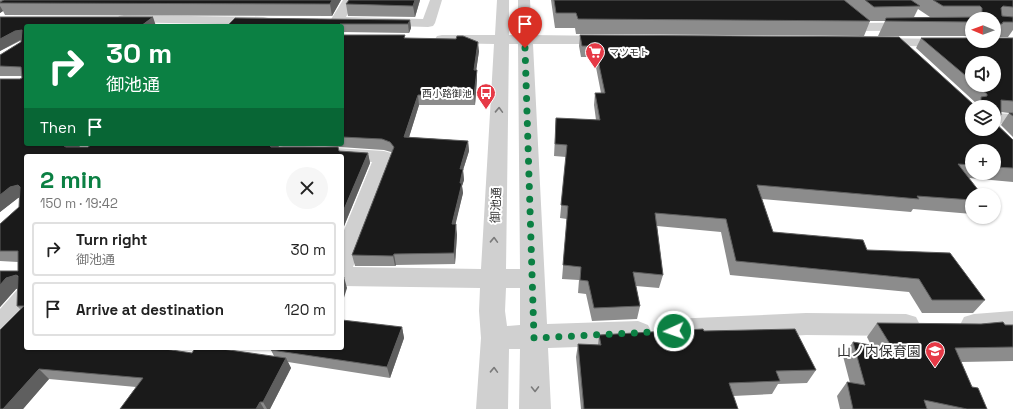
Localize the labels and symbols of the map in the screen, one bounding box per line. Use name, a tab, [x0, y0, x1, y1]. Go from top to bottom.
pin	[508, 7.0, 542, 48]
north arrow	[965, 12, 1001, 48]
supermarket icon: マツモト	[584, 41, 606, 69]
place label: マツモト	[609, 46, 649, 59]
bus stop icon: 西小路御池	[475, 82, 497, 110]
place label: 西小路御池	[422, 87, 472, 100]
one-way arrow	[495, 107, 503, 113]
street label: 御池通	[487, 187, 505, 223]
one-way arrow	[490, 237, 499, 243]
position arrow	[653, 310, 695, 352]
school or university icon: 山ノ内保育園	[924, 340, 946, 368]
place label: 山ノ内保育園	[837, 342, 921, 360]
one-way arrow	[490, 367, 498, 373]
one-way arrow	[531, 386, 539, 392]

